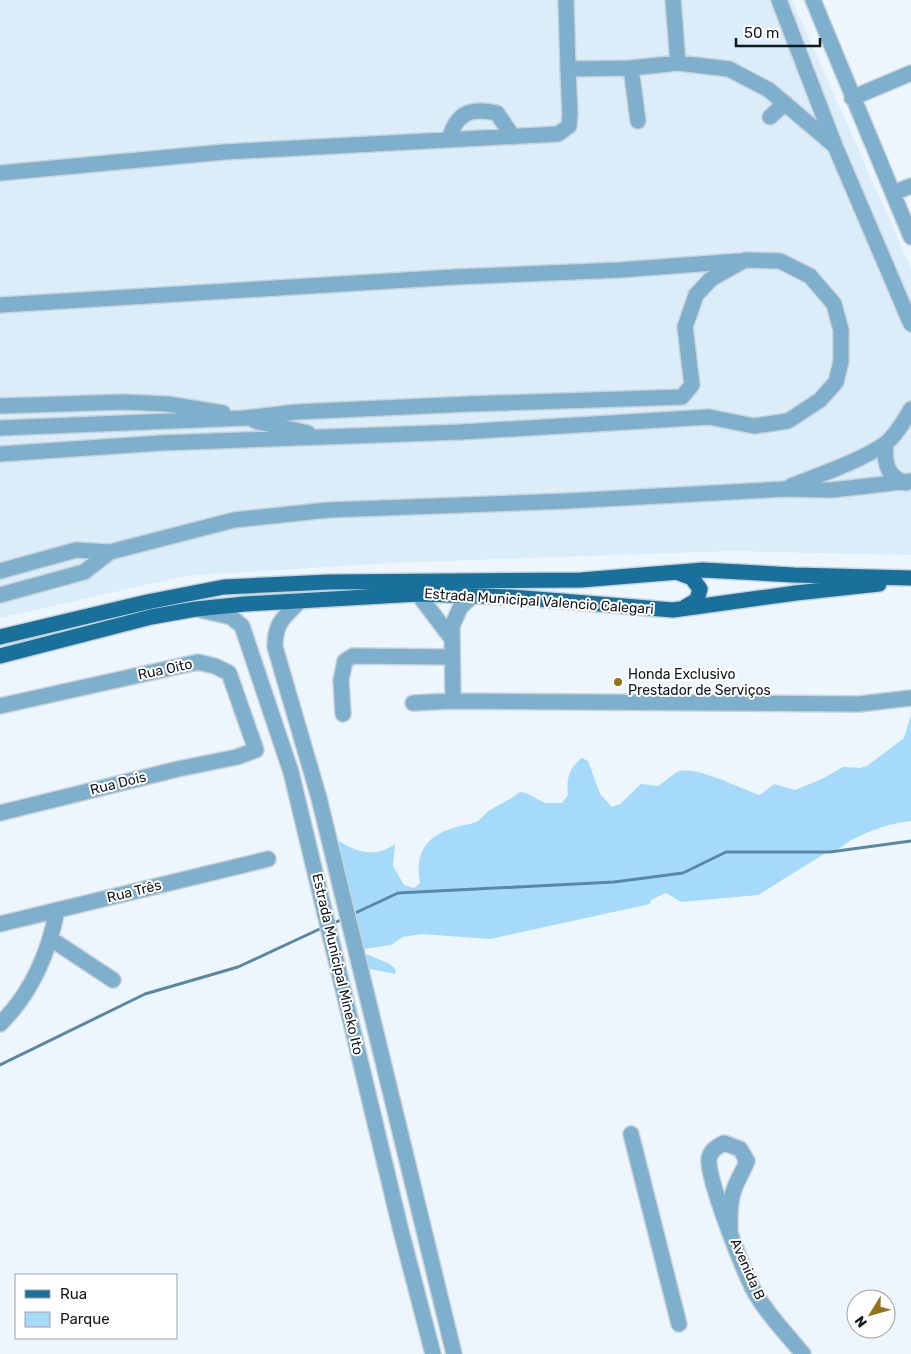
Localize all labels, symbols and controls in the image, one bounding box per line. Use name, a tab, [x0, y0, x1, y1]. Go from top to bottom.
scale bar	[736, 15, 820, 47]
text: 50 m	[744, 24, 779, 42]
street label: Estrada Municipal Valencio Calegari	[424, 585, 654, 618]
street label: Rua Oito	[136, 655, 194, 684]
place label: Honda Exclusivo Prestador de Serviços	[628, 666, 771, 699]
marker: Honda Exclusivo Prestador de Serviços	[612, 676, 624, 688]
street label: Rua Dois	[88, 768, 148, 799]
street label: Estrada Municipal Mineko Ito	[308, 872, 367, 1056]
street label: Rua Três	[105, 877, 163, 906]
street label: Avenida B	[727, 1236, 769, 1302]
legend	[15, 1274, 178, 1339]
text: Rua	[60, 1285, 87, 1303]
north arrow	[846, 1289, 896, 1339]
text: Parque	[60, 1310, 110, 1328]
text: N	[851, 1312, 871, 1331]

